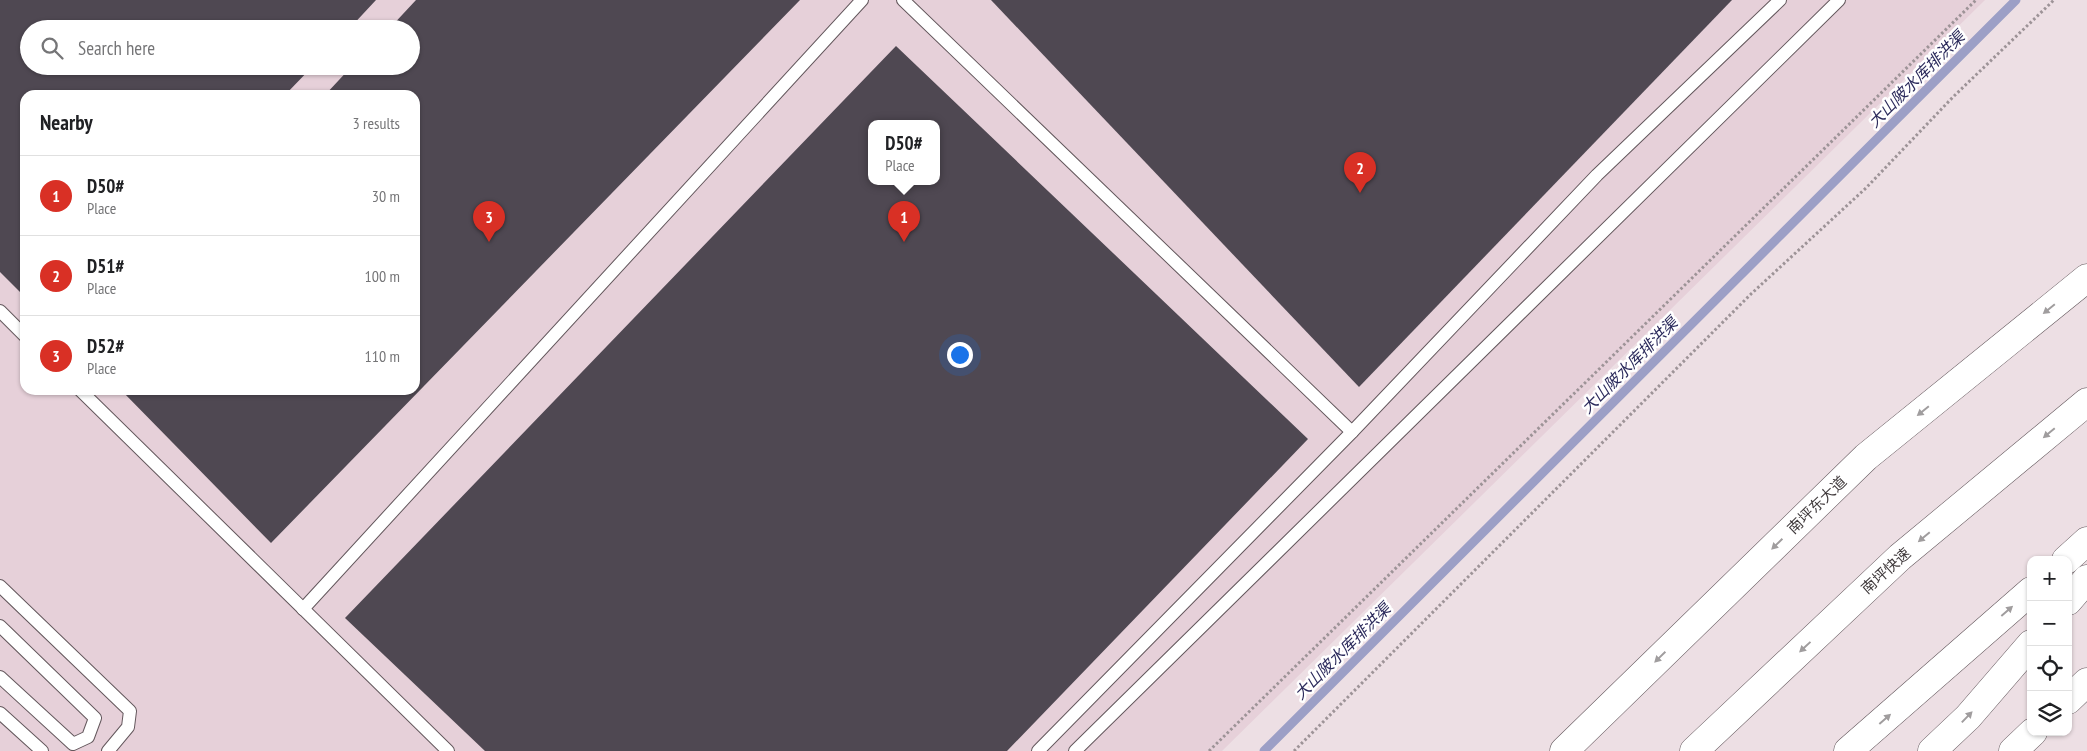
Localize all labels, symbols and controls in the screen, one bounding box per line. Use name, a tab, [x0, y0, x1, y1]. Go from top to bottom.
search box	[20, 20, 420, 75]
water label: 大山陂水库排洪渠	[1864, 25, 1970, 131]
icon: search	[38, 34, 66, 62]
text: Search here	[78, 36, 155, 60]
text: Nearby	[40, 109, 93, 136]
text: 3 results	[353, 113, 400, 133]
popup	[868, 120, 940, 185]
text: D50#	[885, 131, 923, 155]
pin: 2	[1344, 152, 1376, 193]
text: Place	[885, 155, 915, 175]
text: D50#	[87, 174, 124, 198]
text: 1	[52, 186, 60, 206]
text: 30 m	[372, 186, 400, 206]
text: Place	[87, 198, 116, 218]
pin: 3	[473, 201, 505, 242]
pin: 1	[888, 201, 920, 242]
text: D51#	[87, 254, 124, 278]
text: 2	[52, 266, 60, 286]
text: 100 m	[365, 266, 400, 286]
text: Place	[87, 278, 116, 298]
one-way arrow	[2043, 304, 2056, 315]
water label: 大山陂水库排洪渠	[1577, 311, 1683, 417]
text: D52#	[87, 334, 124, 358]
your location	[947, 342, 973, 368]
text: 3	[52, 346, 60, 366]
text: 110 m	[365, 346, 400, 366]
text: Place	[87, 358, 116, 378]
one-way arrow	[1916, 406, 1929, 417]
one-way arrow	[2043, 428, 2056, 439]
street label: 南坪东大道	[1783, 472, 1850, 538]
one-way arrow	[1918, 532, 1931, 543]
one-way arrow	[1771, 538, 1783, 550]
street label: 南坪快速	[1857, 543, 1914, 598]
map controls	[2027, 556, 2072, 736]
button: +	[2027, 556, 2072, 601]
water label: 大山陂水库排洪渠	[1290, 597, 1396, 703]
button: −	[2027, 601, 2072, 646]
one-way arrow	[2000, 606, 2013, 617]
one-way arrow	[1799, 641, 1811, 653]
button: locate	[2027, 646, 2072, 691]
one-way arrow	[1655, 651, 1667, 663]
button: layers	[2027, 691, 2072, 736]
one-way arrow	[1961, 711, 1973, 723]
one-way arrow	[1879, 714, 1891, 725]

